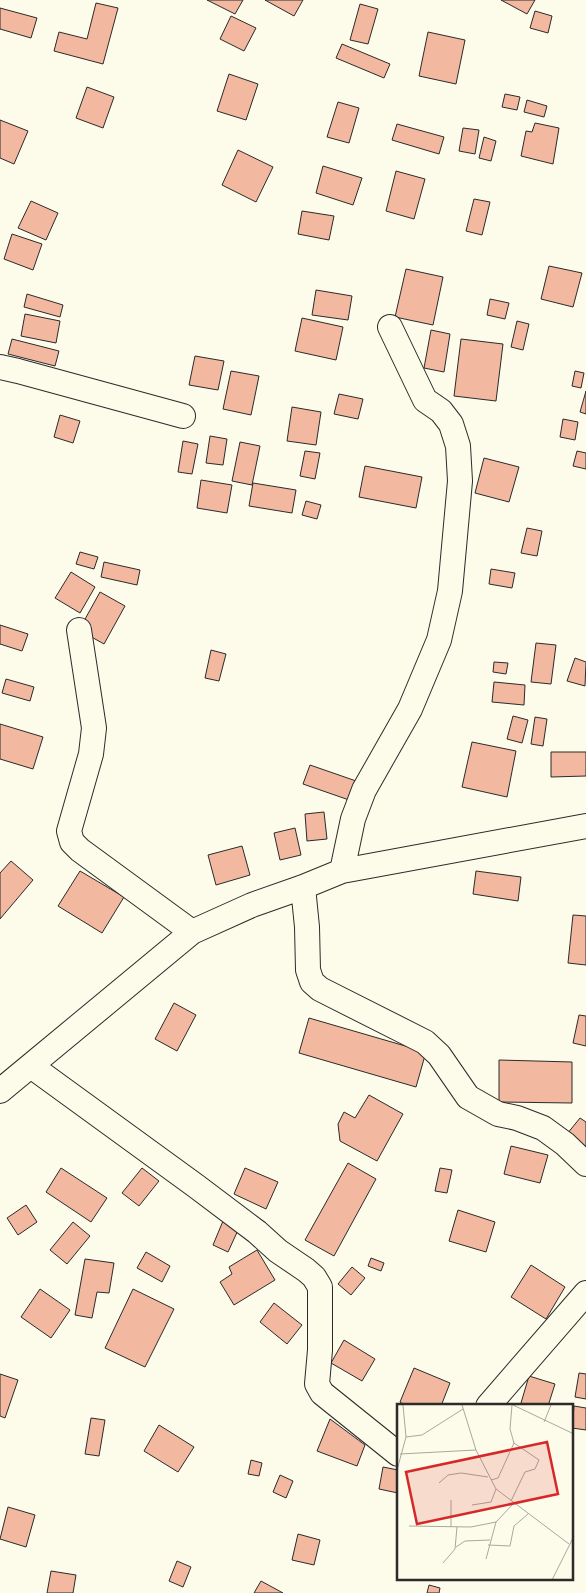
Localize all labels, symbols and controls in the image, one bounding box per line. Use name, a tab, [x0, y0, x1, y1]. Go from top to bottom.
inset map	[397, 1404, 574, 1580]

